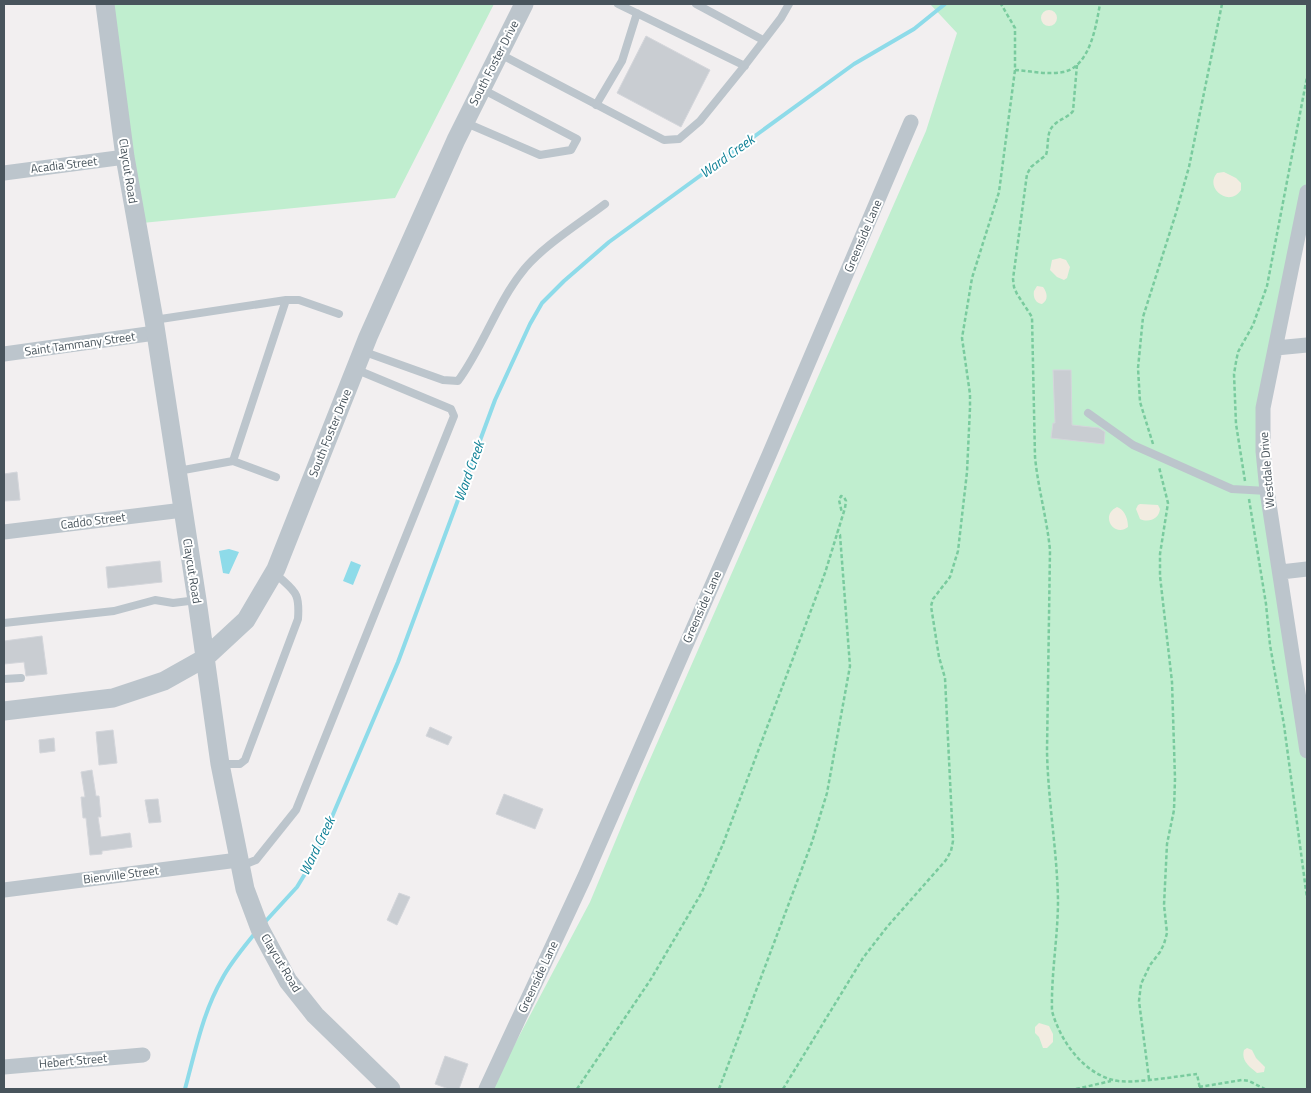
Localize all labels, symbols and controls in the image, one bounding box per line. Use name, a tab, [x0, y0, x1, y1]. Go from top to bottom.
street label: South Foster Drive	[464, 17, 523, 109]
water label: Ward Creek	[695, 128, 760, 183]
street label: Claycut Road	[114, 137, 143, 205]
street label: Acadia Street	[30, 151, 99, 178]
street label: Greenside Lane	[839, 196, 886, 275]
street label: Saint Tammany Street	[23, 326, 137, 361]
street label: South Foster Drive	[303, 386, 356, 480]
street label: Westdale Drive	[1254, 431, 1279, 509]
water label: Ward Creek	[448, 436, 490, 504]
street label: Caddo Street	[59, 507, 127, 534]
street label: Claycut Road	[178, 537, 207, 605]
street label: Greenside Lane	[677, 568, 726, 646]
water label: Ward Creek	[293, 811, 341, 879]
street label: Bienville Street	[82, 860, 161, 889]
street label: Claycut Road	[256, 930, 306, 996]
street label: Greenside Lane	[513, 938, 563, 1016]
street label: Hebert Street	[38, 1048, 109, 1073]

